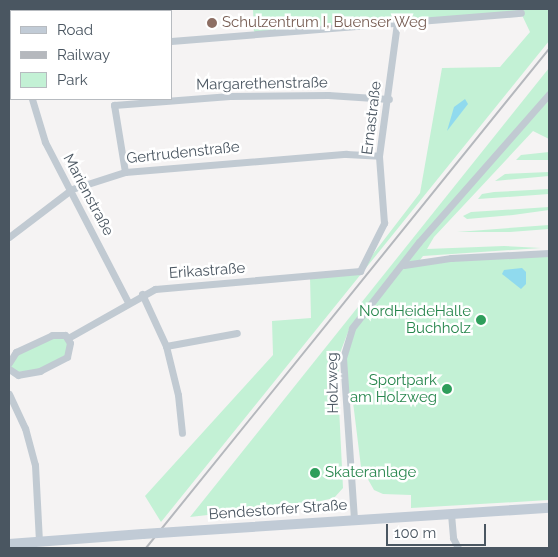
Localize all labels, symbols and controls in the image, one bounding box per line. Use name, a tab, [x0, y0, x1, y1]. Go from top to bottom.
legend	[10, 10, 172, 100]
place label: Schulzentrum I, Buenser Weg	[222, 14, 428, 32]
marker: Schulzentrum I, Buenser Weg	[206, 17, 218, 29]
text: Road	[57, 21, 93, 39]
text: Railway	[57, 46, 110, 64]
text: Park	[57, 71, 88, 89]
street label: Margarethenstraße	[196, 74, 328, 94]
street label: Ernastraße	[359, 80, 385, 156]
street label: Gertrudenstraße	[126, 138, 240, 168]
street label: Marienstraße	[59, 151, 117, 239]
street label: Erikastraße	[168, 259, 246, 283]
place label: NordHeideHalle Buchholz	[359, 302, 471, 337]
marker: NordHeideHalle Buchholz	[475, 314, 487, 326]
street label: Holzweg	[323, 352, 343, 414]
place label: Sportpark am Holzweg	[350, 371, 437, 406]
marker: Sportpark am Holzweg	[441, 383, 453, 395]
place label: Skateranlage	[325, 464, 416, 482]
marker: Skateranlage	[309, 467, 321, 479]
street label: Bendestorfer Straße	[208, 496, 348, 524]
scale bar	[388, 514, 488, 546]
text: 100 m	[394, 524, 436, 542]

